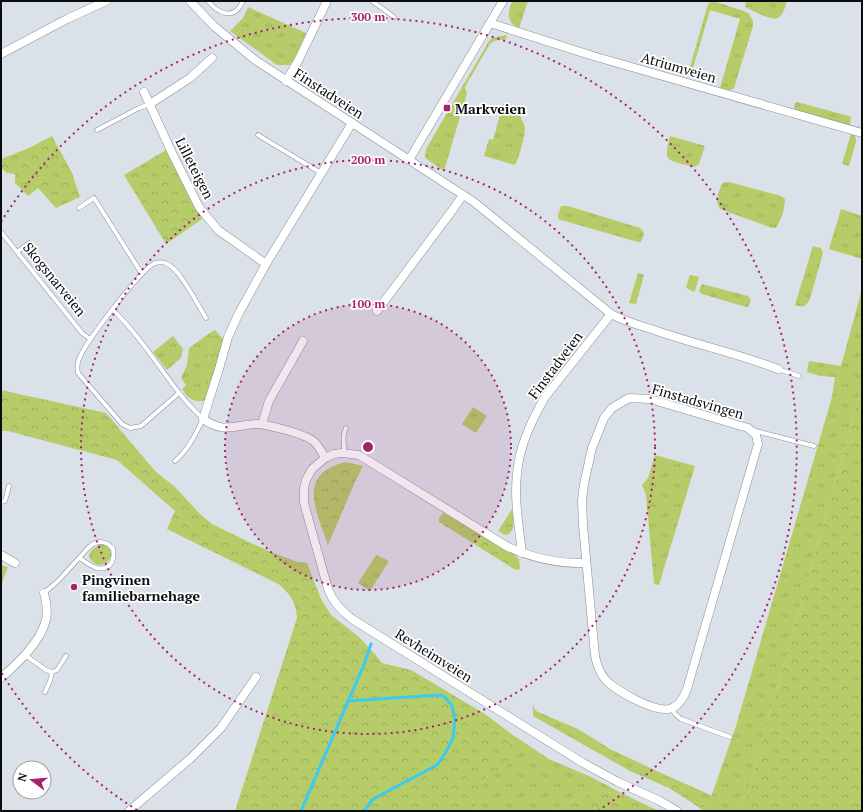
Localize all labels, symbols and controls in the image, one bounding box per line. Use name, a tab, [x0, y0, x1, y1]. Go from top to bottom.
text: 300 m	[351, 9, 385, 24]
street label: Atriumveien	[639, 47, 719, 87]
street label: Finstadveien	[290, 63, 368, 123]
place label: Markveien	[455, 99, 526, 118]
marker: Markveien	[442, 103, 452, 113]
street label: Lilleteigen	[171, 134, 219, 203]
text: 200 m	[351, 152, 385, 167]
street label: Skogsnarveien	[19, 238, 91, 321]
text: 100 m	[351, 296, 385, 311]
street label: Finstadveien	[523, 327, 587, 403]
street label: Finstadsvingen	[650, 379, 747, 423]
centre of rings	[361, 440, 375, 454]
place label: Pingvinen familiebarnehage	[82, 570, 201, 605]
marker: Pingvinen familiebarnehage	[69, 582, 79, 592]
street label: Revheimveien	[392, 624, 477, 687]
north arrow	[12, 760, 52, 800]
text: N	[15, 771, 30, 783]

